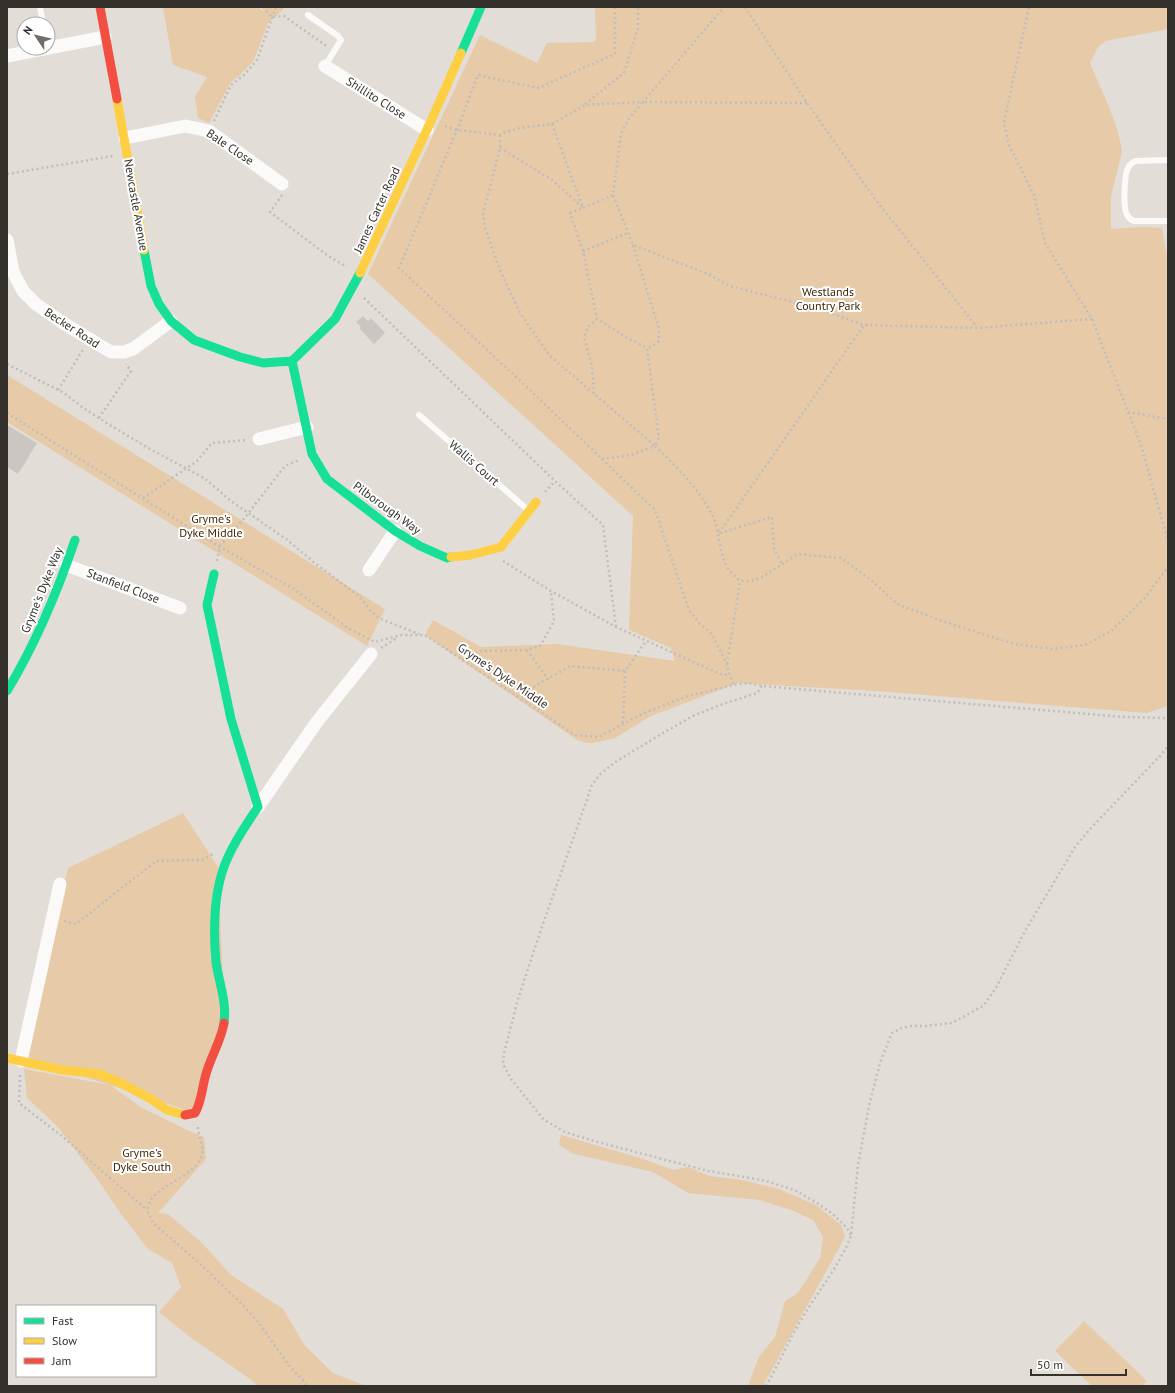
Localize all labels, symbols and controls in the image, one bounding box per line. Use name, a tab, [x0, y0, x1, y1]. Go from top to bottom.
north arrow	[16, 16, 56, 56]
text: N	[20, 23, 36, 37]
street label: Shillito Close	[344, 73, 409, 122]
street label: Bale Close	[204, 125, 257, 168]
street label: Newcastle Avenue	[121, 158, 152, 252]
street label: James Carter Road	[350, 164, 403, 256]
park label: Westlands Country Park	[796, 284, 860, 313]
street label: Becker Road	[42, 304, 103, 351]
street label: Wallis Court	[446, 437, 503, 489]
street label: Pilborough Way	[350, 478, 425, 537]
park label: Gryme's Dyke Middle	[179, 511, 243, 540]
street label: Gryme's Dyke Way	[17, 544, 66, 635]
street label: Stanfield Close	[85, 565, 162, 606]
street label: Gryme's Dyke Middle	[455, 640, 552, 712]
park label: Gryme's Dyke South	[113, 1145, 171, 1174]
legend	[16, 1305, 156, 1377]
text: Fast	[52, 1313, 73, 1328]
text: Slow	[52, 1333, 77, 1348]
scale bar	[1031, 1351, 1126, 1377]
text: Jam	[51, 1353, 71, 1368]
text: 50 m	[1037, 1357, 1063, 1372]

